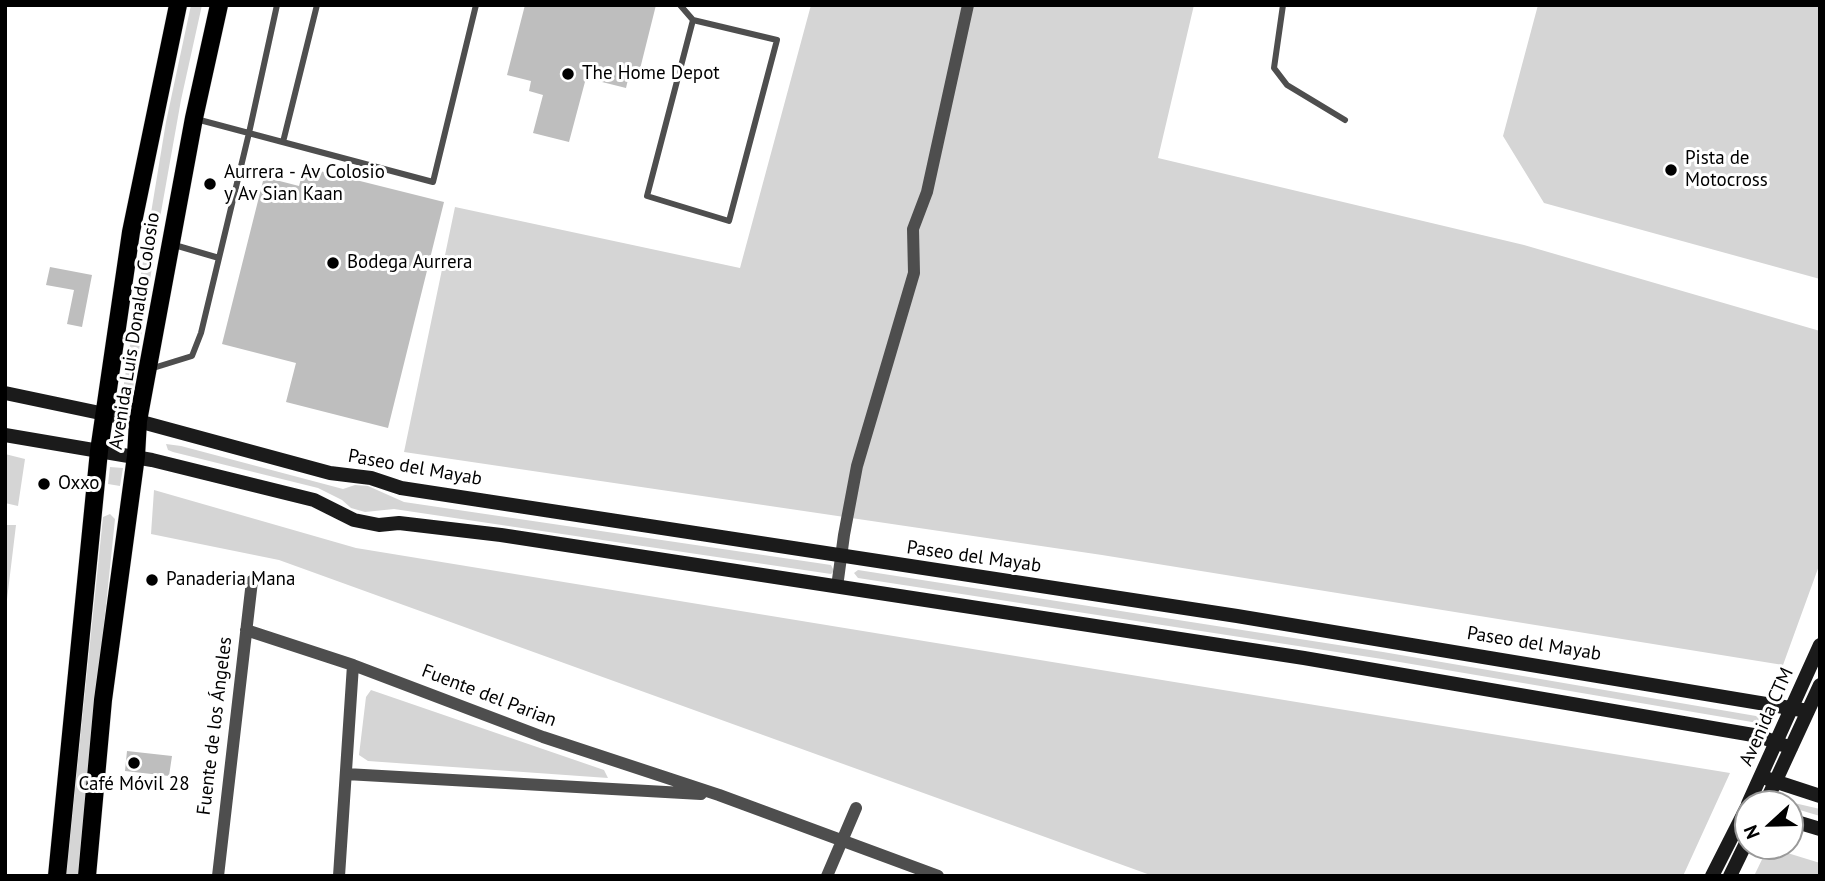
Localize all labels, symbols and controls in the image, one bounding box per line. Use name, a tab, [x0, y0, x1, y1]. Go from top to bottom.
place label: The Home Depot	[582, 63, 720, 85]
marker: The Home Depot	[560, 66, 576, 82]
place label: Pista de Motocross	[1685, 148, 1768, 192]
place label: Aurrera - Av Colosio y Av Sian Kaan	[224, 162, 385, 206]
marker: Pista de Motocross	[1663, 162, 1679, 178]
marker: Aurrera - Av Colosio y Av Sian Kaan	[202, 176, 218, 192]
street label: Avenida Luis Donaldo Colosio	[105, 211, 165, 451]
place label: Bodega Aurrera	[347, 252, 472, 274]
marker: Bodega Aurrera	[325, 255, 341, 271]
street label: Paseo del Mayab	[346, 445, 484, 491]
place label: Oxxo	[58, 473, 99, 495]
marker: Oxxo	[36, 476, 52, 492]
street label: Paseo del Mayab	[905, 536, 1043, 578]
place label: Panaderia Mana	[166, 569, 295, 591]
marker: Panaderia Mana	[144, 572, 160, 588]
street label: Paseo del Mayab	[1465, 622, 1603, 666]
street label: Fuente de los Ángeles	[193, 636, 237, 816]
street label: Fuente del Parian	[418, 660, 560, 732]
street label: Avenida CTM	[1735, 664, 1799, 770]
marker: Café Móvil 28	[126, 755, 142, 771]
place label: Café Móvil 28	[78, 774, 190, 796]
north arrow	[1734, 790, 1804, 860]
text: N	[1738, 822, 1765, 842]

